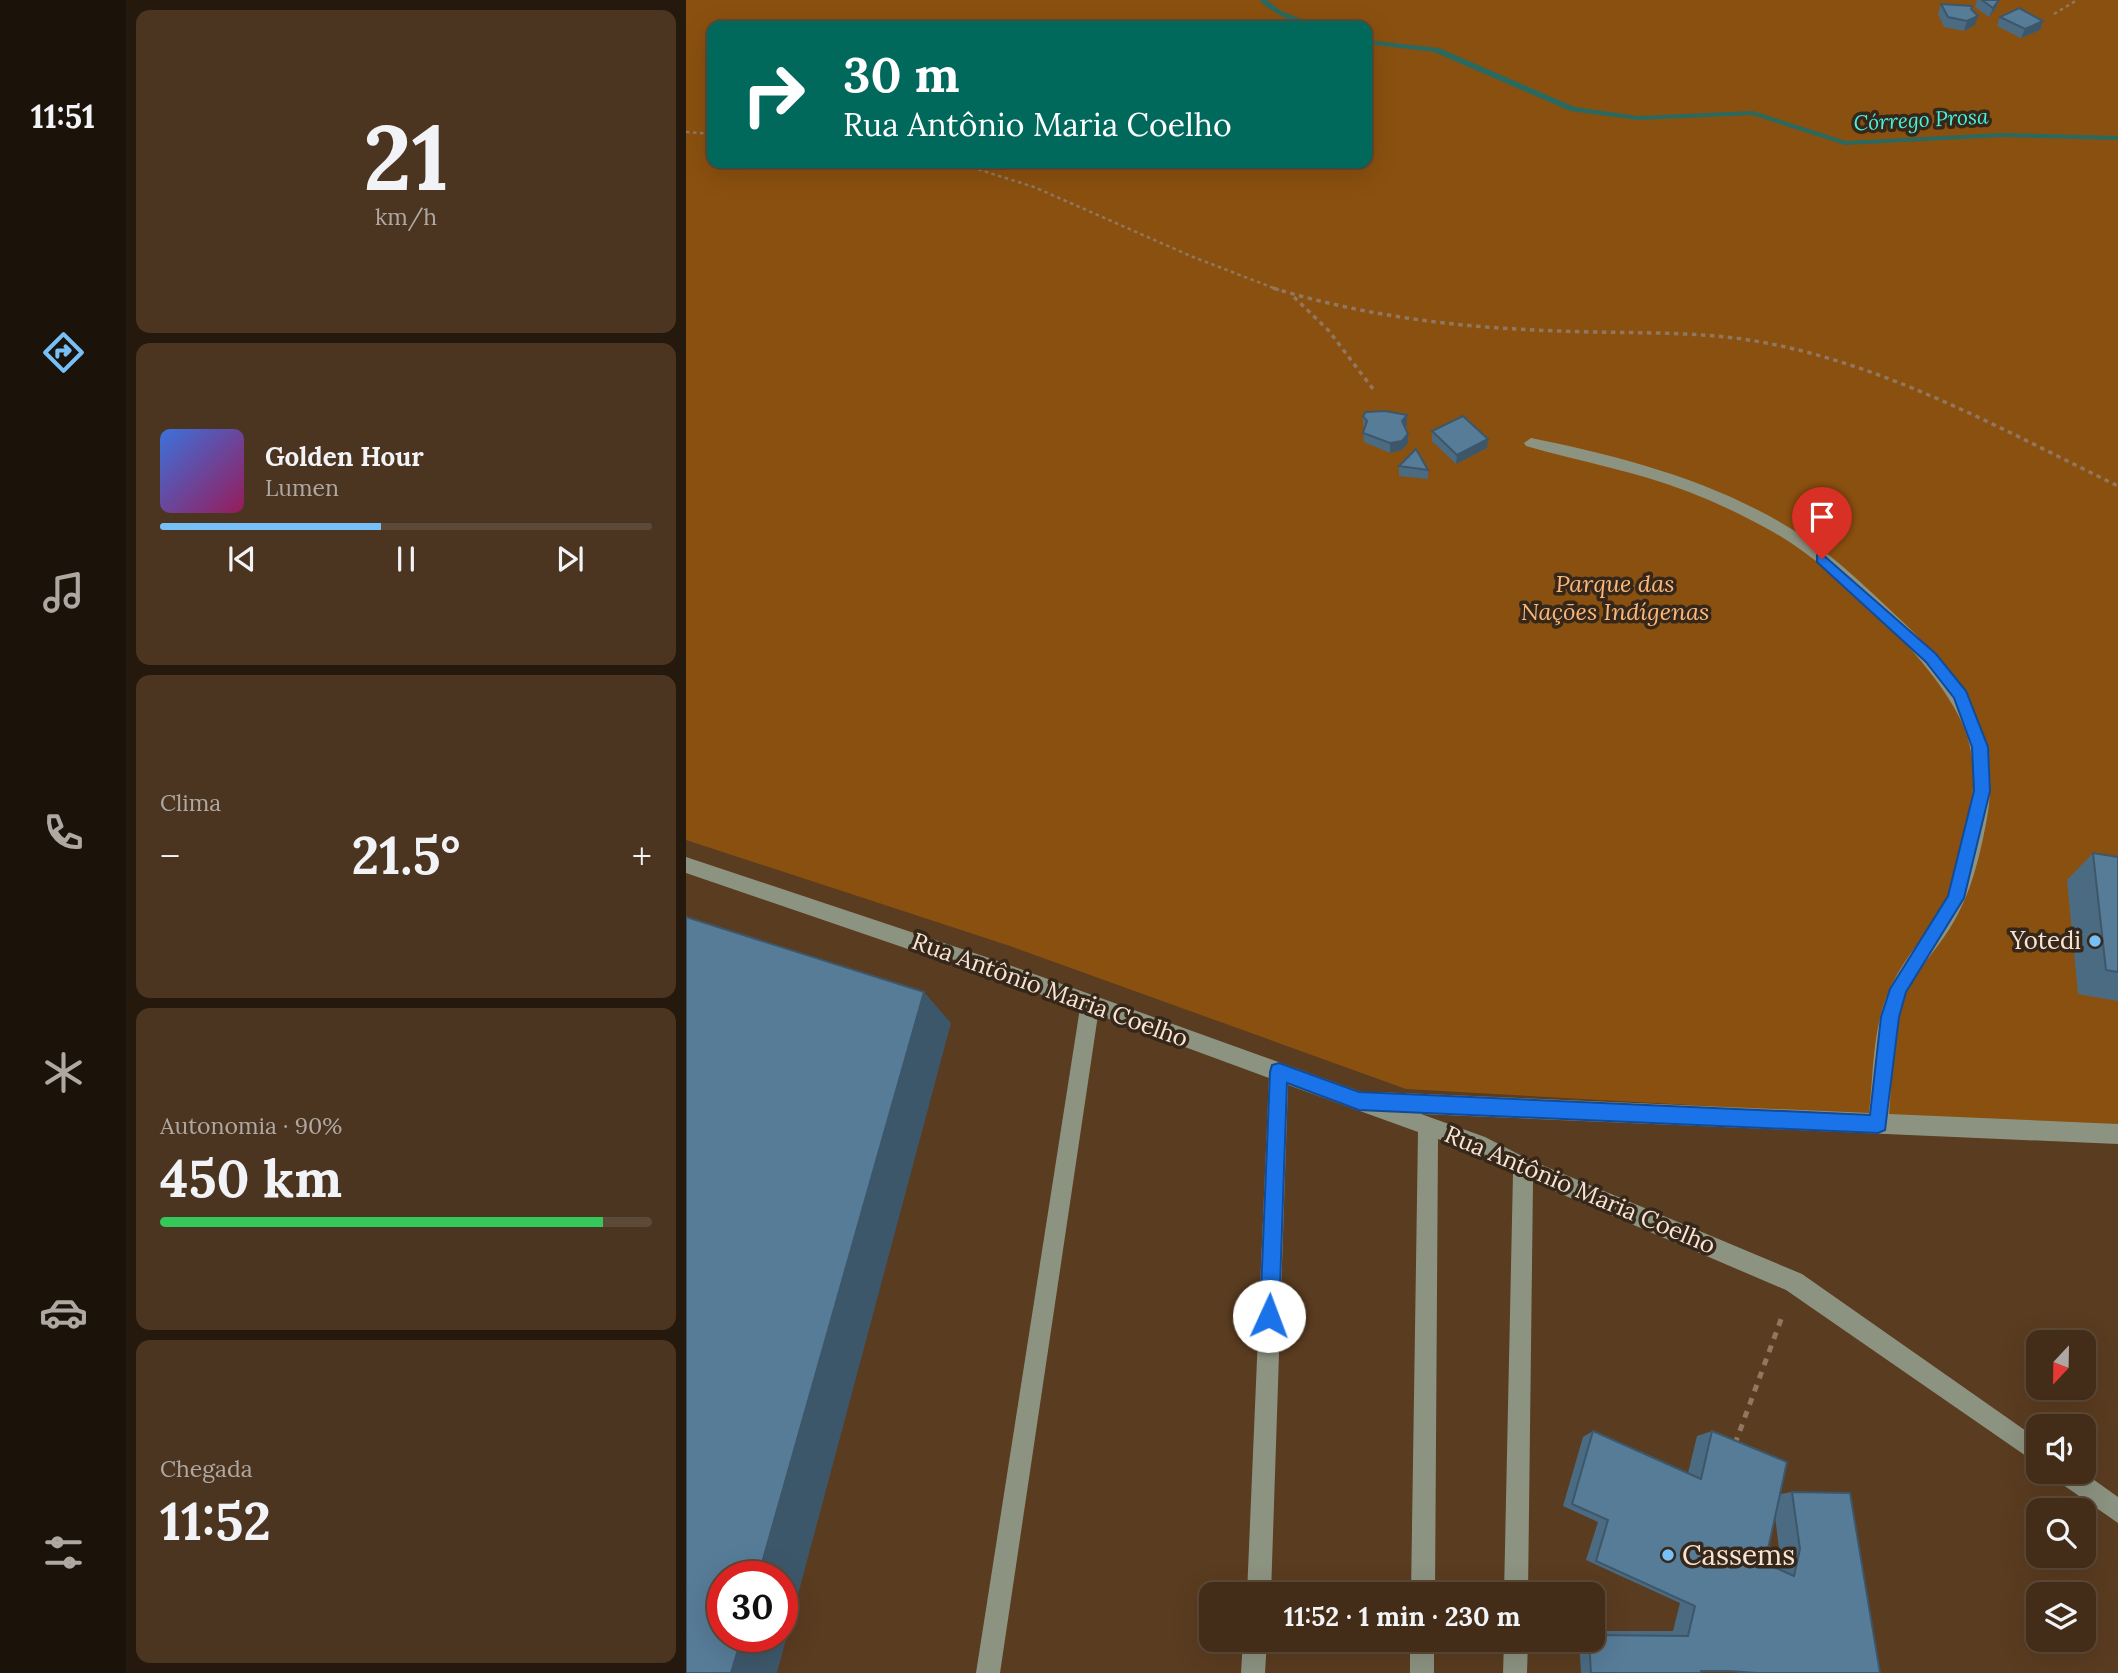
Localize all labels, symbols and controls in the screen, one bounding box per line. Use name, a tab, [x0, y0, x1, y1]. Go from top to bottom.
text: 30 m	[843, 43, 960, 105]
icon: right	[728, 49, 819, 140]
text: 11:51	[31, 96, 95, 137]
text: 21	[363, 98, 449, 215]
water label: Córrego Prosa	[1853, 102, 1990, 137]
text: Rua Antônio Maria Coelho	[843, 104, 1232, 145]
text: km/h	[375, 202, 437, 231]
icon: directions	[39, 328, 88, 377]
text: Golden Hour	[265, 440, 424, 473]
text: Lumen	[265, 473, 339, 502]
pin	[1792, 487, 1852, 559]
icon: arrive	[1803, 498, 1841, 536]
icon: previous	[223, 540, 261, 578]
icon: pause	[387, 540, 425, 578]
icon: next	[551, 540, 589, 578]
icon: music	[39, 568, 88, 617]
park label: Parque das Nações Indígenas	[1521, 568, 1709, 627]
text: Clima	[160, 788, 221, 817]
icon: phone	[39, 808, 88, 857]
text: 21.5°	[352, 822, 460, 888]
text: −	[160, 832, 180, 880]
text: +	[632, 832, 652, 880]
street label: Rua Antônio Maria Coelho	[908, 925, 1192, 1054]
place label: Yotedi	[2009, 925, 2081, 956]
marker: Yotedi	[2087, 933, 2103, 949]
icon: climate	[39, 1048, 88, 1097]
text: Autonomia · 90%	[160, 1111, 342, 1140]
street label: Rua Antônio Maria Coelho	[1440, 1118, 1720, 1261]
text: 450 km	[160, 1145, 342, 1211]
position arrow	[1232, 1279, 1306, 1353]
icon: car	[39, 1288, 88, 1337]
north arrow	[2026, 1330, 2096, 1400]
map controls	[2026, 1330, 2096, 1652]
button: sound	[2026, 1414, 2096, 1484]
text: Chegada	[160, 1454, 253, 1483]
text: 11:52	[160, 1488, 271, 1554]
button: search	[2026, 1498, 2096, 1568]
icon: filters	[39, 1528, 88, 1577]
place label: Cassems	[1682, 1537, 1795, 1573]
marker: Cassems	[1660, 1547, 1676, 1563]
speed limit sign: 30	[707, 1561, 798, 1652]
button: layers	[2026, 1582, 2096, 1652]
text: 11:52 · 1 min · 230 m	[1284, 1600, 1520, 1633]

